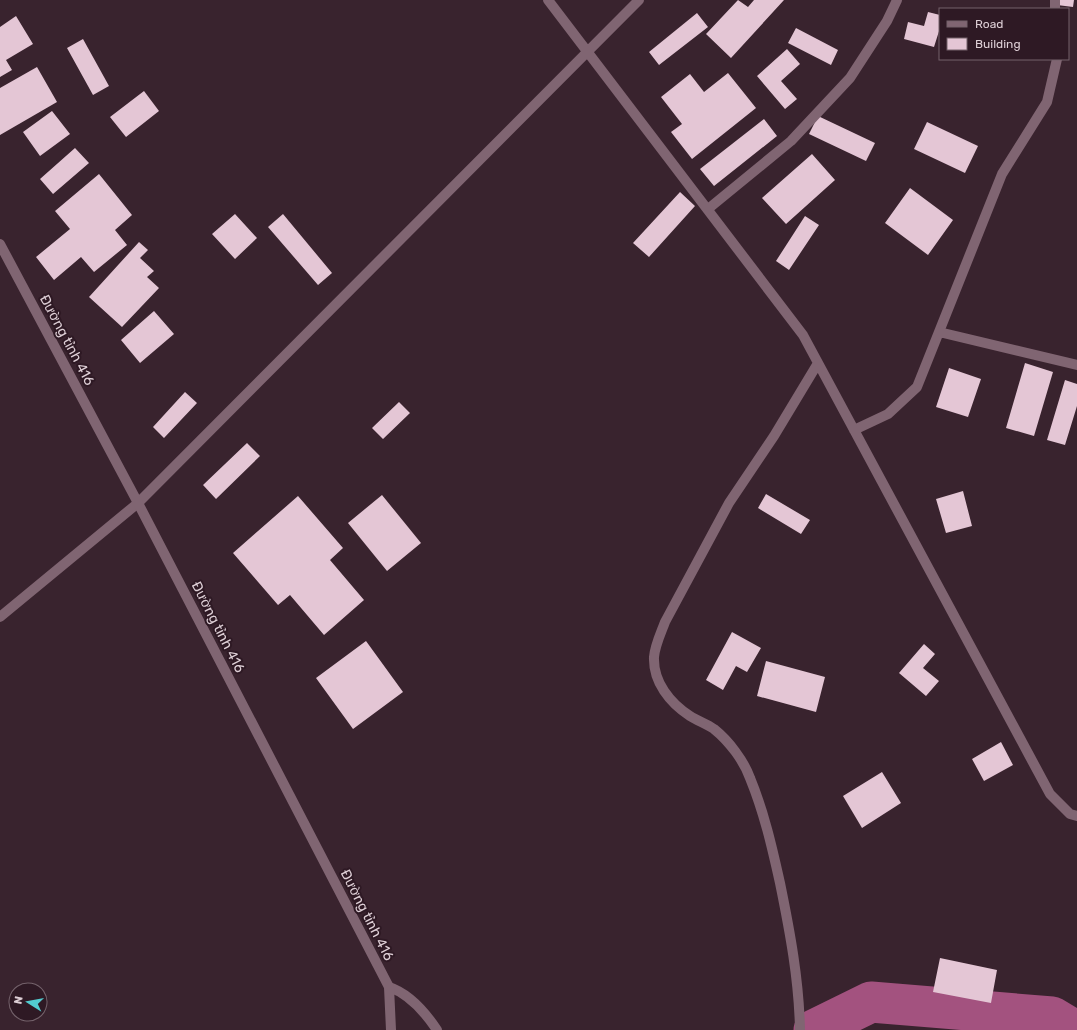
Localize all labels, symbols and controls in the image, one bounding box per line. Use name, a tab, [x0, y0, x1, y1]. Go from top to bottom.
legend	[939, 8, 1069, 60]
text: Road	[975, 17, 1003, 31]
text: Building	[975, 37, 1021, 51]
street label: Đường tỉnh 416	[36, 292, 98, 388]
street label: Đường tỉnh 416	[188, 579, 248, 675]
street label: Đường tỉnh 416	[337, 867, 397, 963]
north arrow	[8, 982, 48, 1022]
text: N	[12, 995, 26, 1005]

